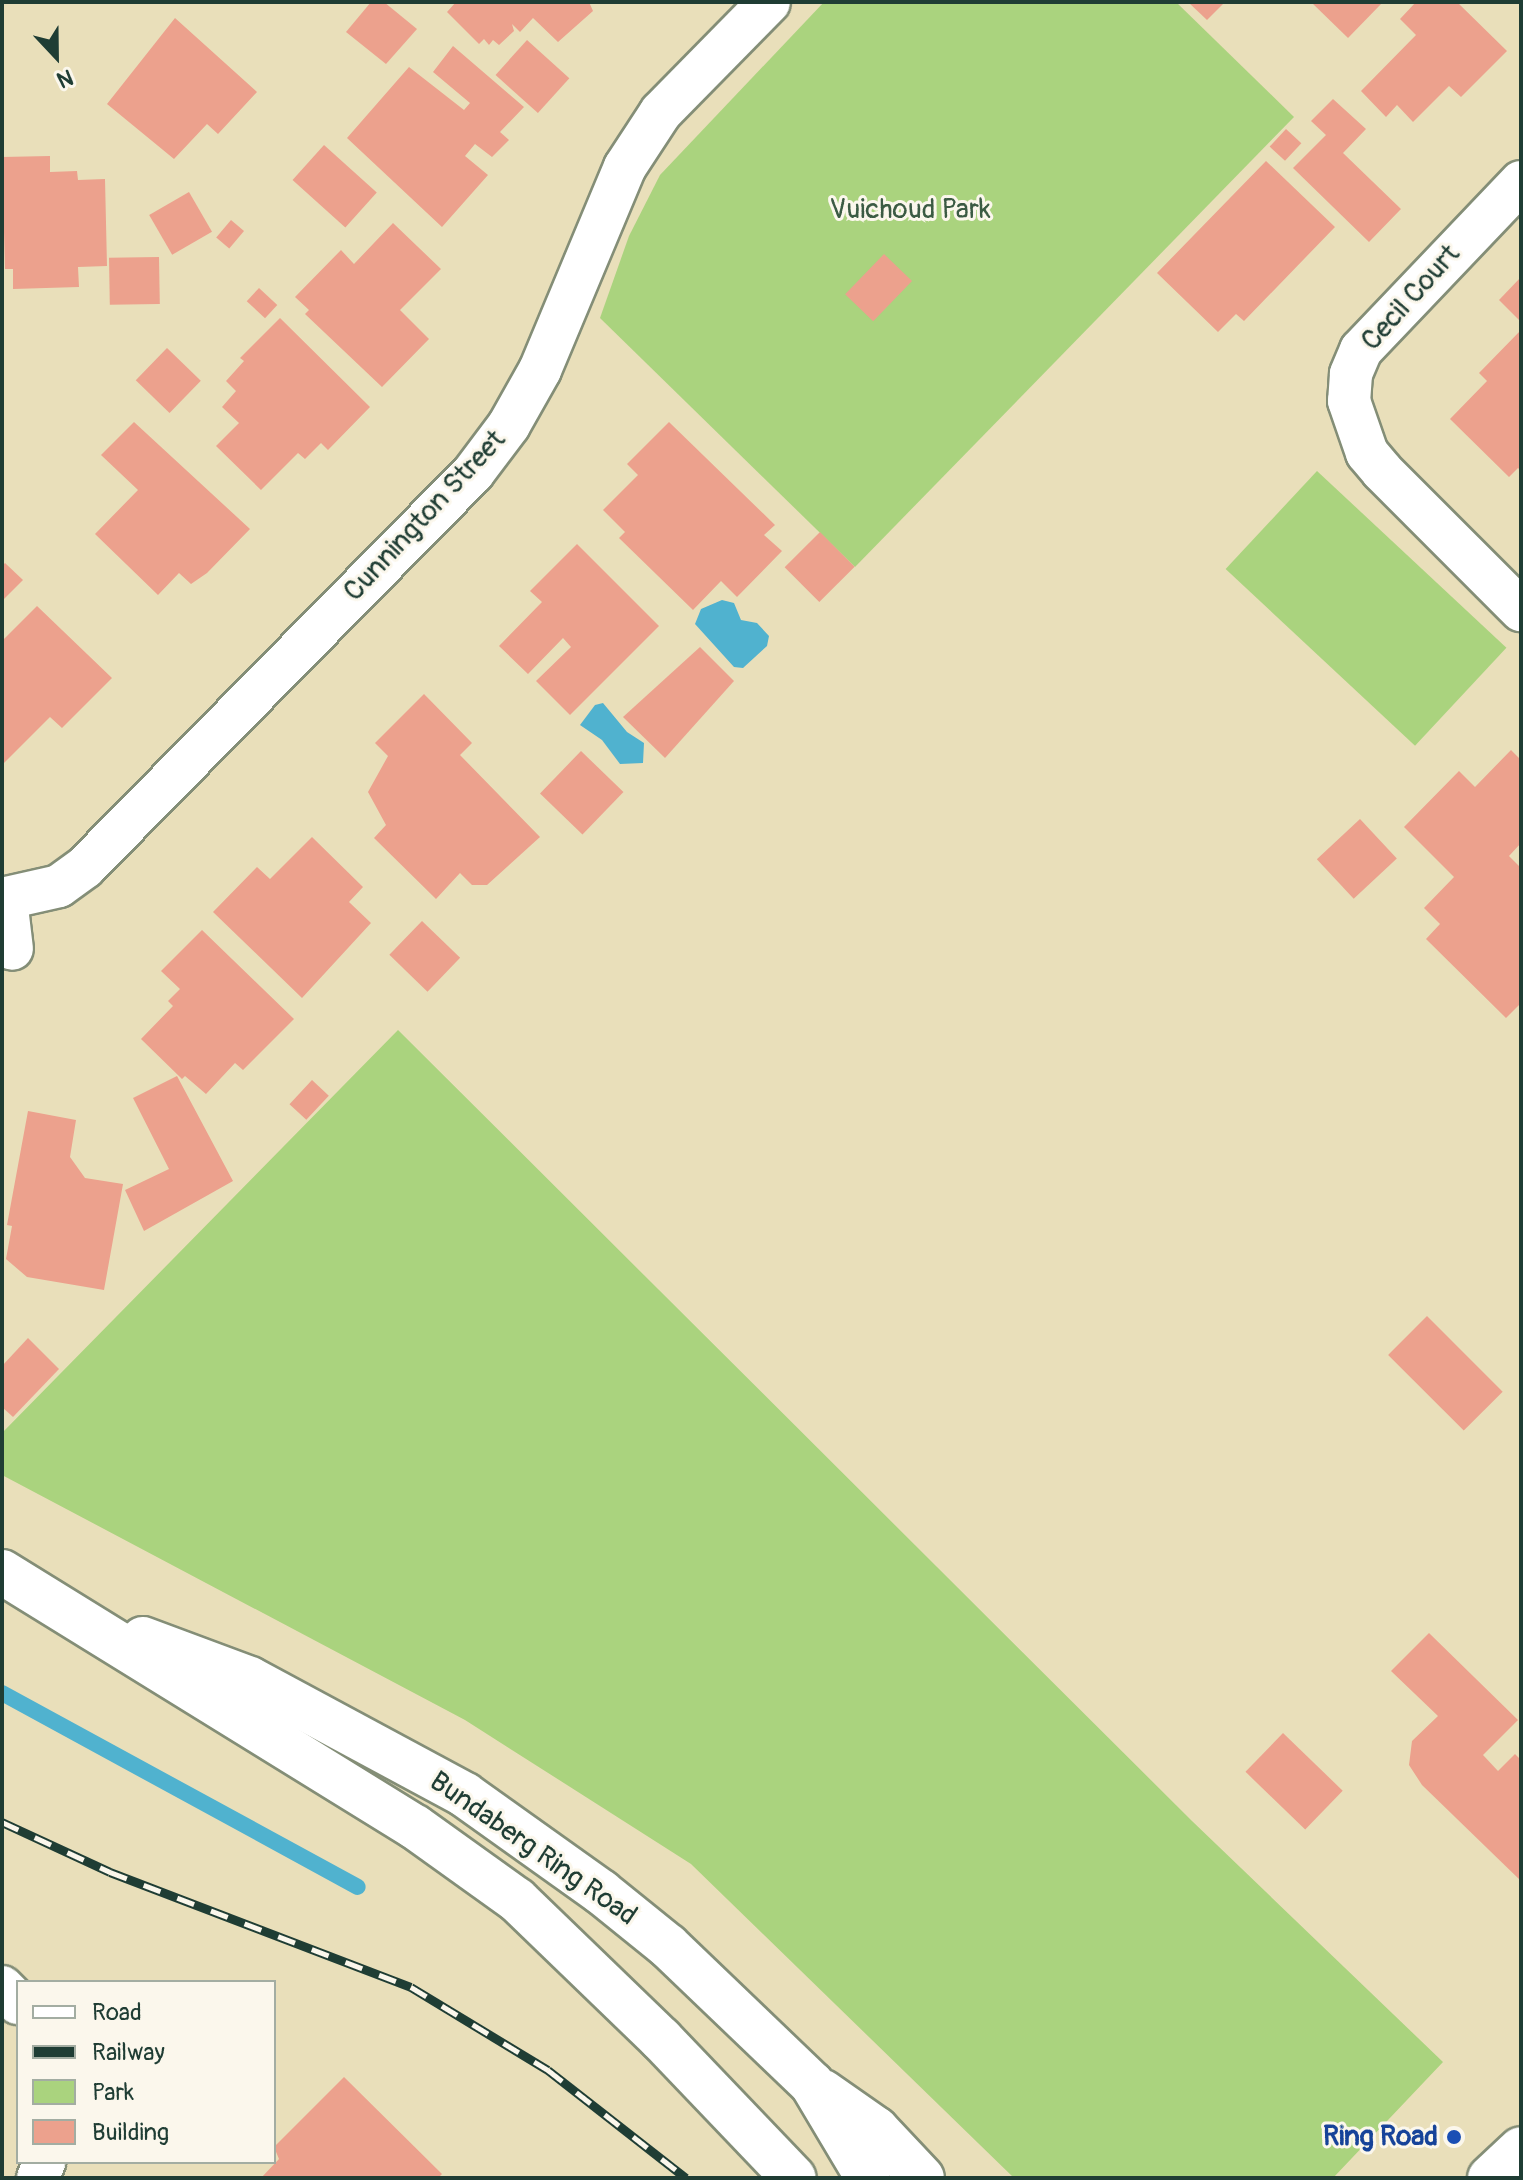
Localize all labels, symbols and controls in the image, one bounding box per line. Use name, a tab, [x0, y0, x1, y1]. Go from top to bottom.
north arrow	[16, 16, 96, 96]
text: N	[53, 62, 77, 94]
park label: Vuichoud Park	[829, 193, 991, 227]
street label: Cecil Court	[1355, 238, 1467, 358]
street label: Cunnington Street	[337, 424, 513, 608]
street label: Bundaberg Ring Road	[423, 1765, 643, 1933]
legend	[16, 1980, 276, 2164]
text: Road	[92, 1998, 142, 2027]
text: Railway	[92, 2038, 165, 2067]
text: Park	[92, 2078, 134, 2107]
text: Building	[92, 2118, 169, 2147]
place label: Ring Road	[1323, 2120, 1438, 2154]
marker: Ring Road	[1445, 2128, 1463, 2146]

